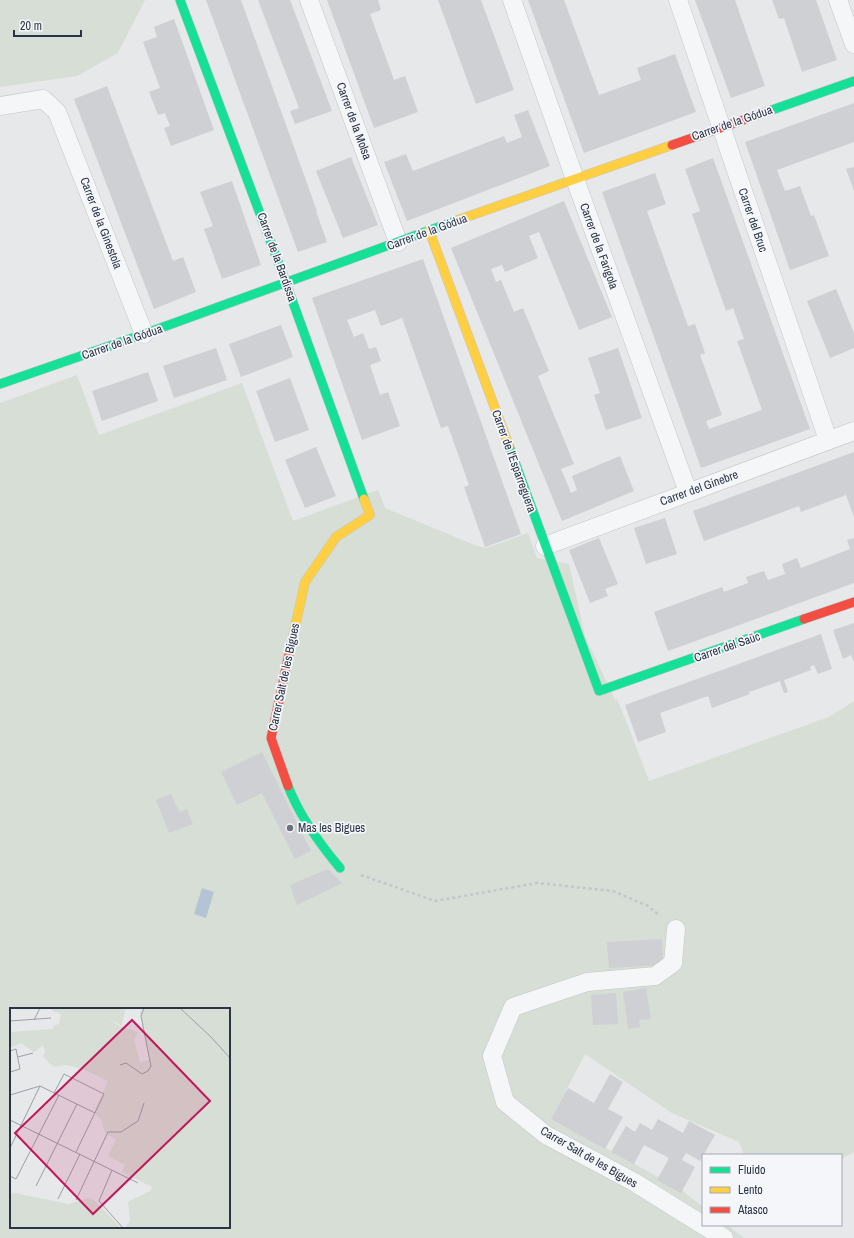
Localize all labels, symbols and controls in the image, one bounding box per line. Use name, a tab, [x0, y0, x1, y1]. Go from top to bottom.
scale bar	[14, 12, 81, 38]
text: 20 m	[20, 18, 42, 34]
street label: Carrer de la Molsa	[333, 80, 376, 162]
street label: Carrer de la Gódua	[690, 102, 775, 144]
street label: Carrer de la Ginestola	[76, 175, 126, 272]
street label: Carrer del Bruc	[735, 186, 771, 254]
street label: Carrer de la Farigola	[576, 201, 622, 292]
street label: Carrer de la Bardissa	[253, 210, 301, 304]
street label: Carrer de la Gódua	[385, 210, 470, 254]
street label: Carrer de la Gódua	[80, 321, 165, 363]
street label: Carrer de l'Esparreguera	[488, 408, 540, 515]
street label: Carrer del Ginebre	[658, 466, 740, 510]
street label: Carrer Salt de les Bigues	[265, 621, 303, 732]
street label: Carrer del Saüc	[692, 628, 762, 666]
place label: Mas les Bigues	[298, 820, 365, 836]
marker: Mas les Bigues	[285, 823, 295, 833]
inset map	[10, 1008, 230, 1228]
street label: Carrer Salt de les Bigues	[537, 1123, 641, 1191]
legend	[702, 1154, 842, 1226]
text: Fluido	[738, 1162, 765, 1178]
text: Lento	[738, 1182, 763, 1198]
text: Atasco	[737, 1202, 768, 1218]

